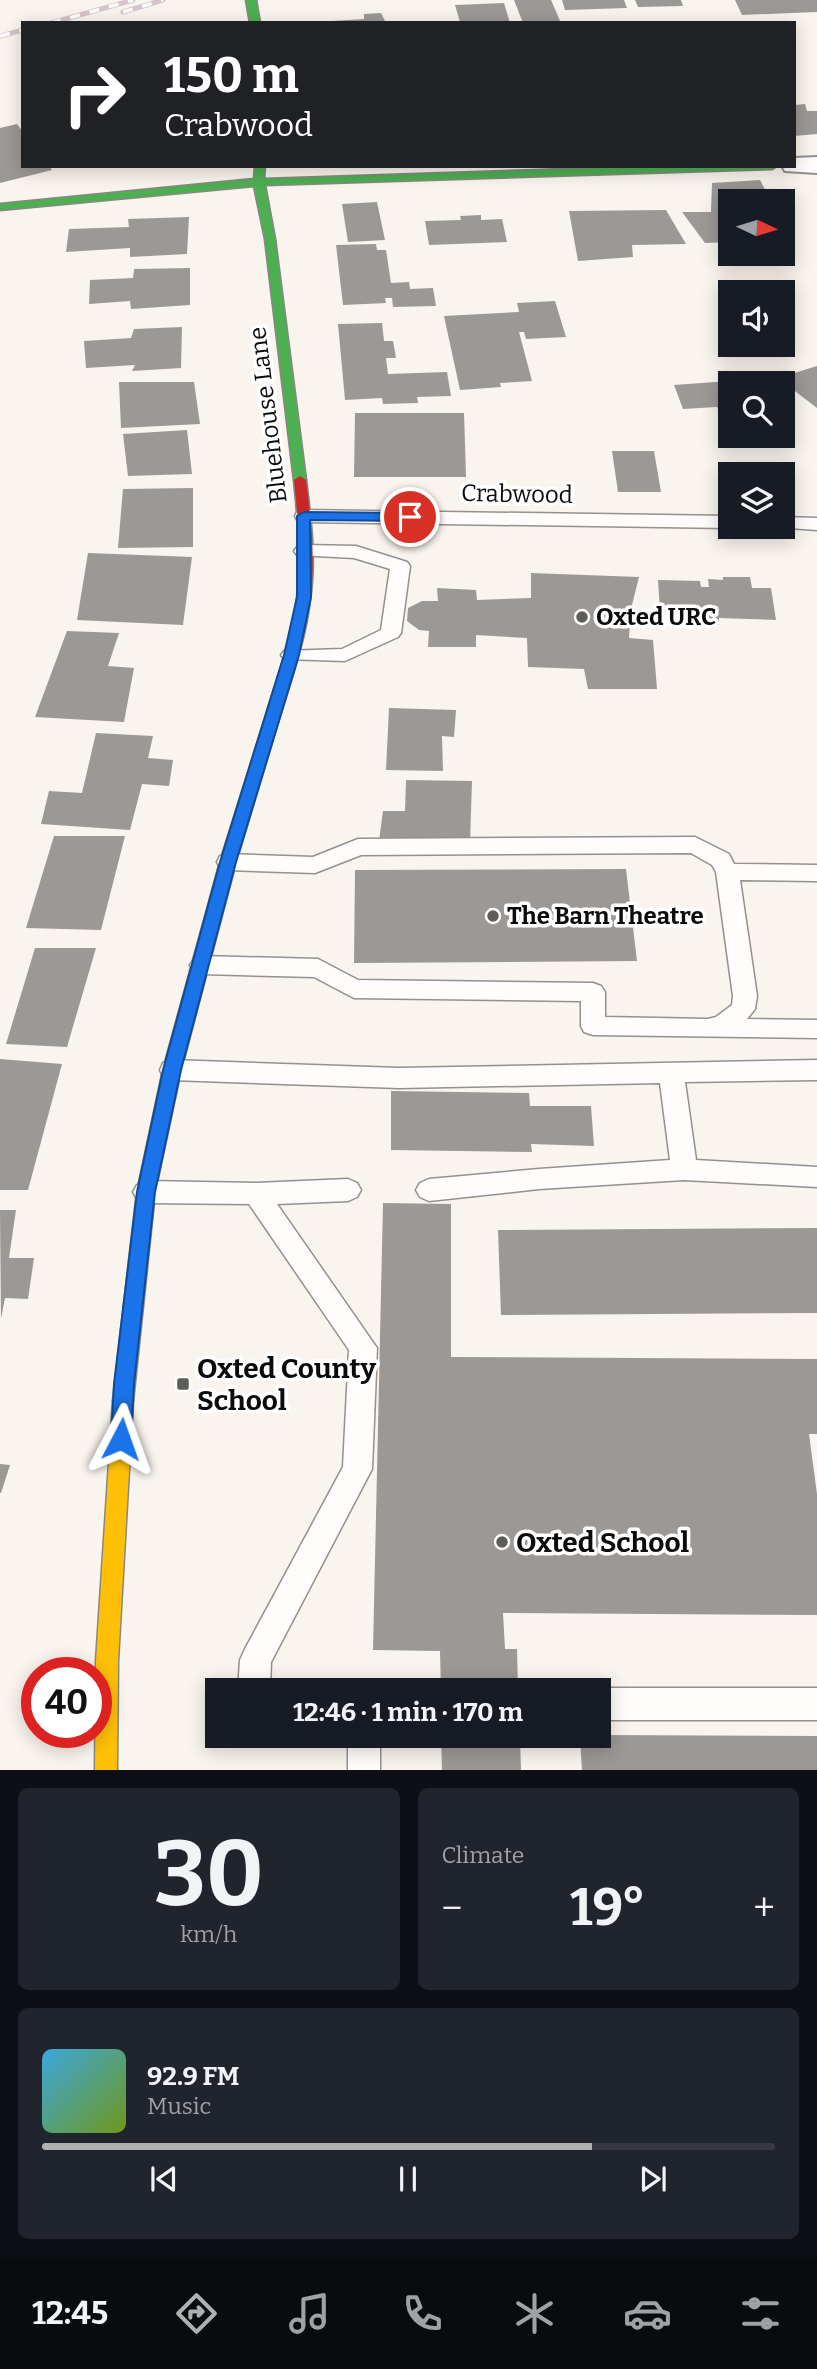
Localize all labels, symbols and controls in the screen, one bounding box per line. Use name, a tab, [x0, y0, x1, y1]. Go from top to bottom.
text: 150 m	[164, 46, 299, 105]
icon: right	[49, 49, 140, 140]
text: Crabwood	[164, 106, 313, 144]
north arrow	[718, 189, 794, 266]
map controls	[718, 189, 795, 539]
button: sound	[718, 280, 795, 357]
street label: Bluehouse Lane	[243, 325, 293, 505]
button: search	[718, 371, 795, 448]
button: layers	[718, 462, 795, 539]
street label: Crabwood	[461, 479, 573, 509]
pin	[380, 487, 440, 547]
icon: arrive	[391, 498, 429, 536]
place label: Oxted URC	[596, 603, 716, 631]
marker: Oxted URC	[574, 609, 590, 625]
place label: The Barn Theatre	[507, 902, 704, 930]
marker: The Barn Theatre	[485, 908, 501, 924]
place label: Oxted County School	[197, 1352, 377, 1417]
marker: Oxted County School	[175, 1376, 191, 1392]
position arrow	[84, 1402, 158, 1476]
place label: Oxted School	[516, 1526, 690, 1559]
marker: Oxted School	[494, 1534, 510, 1550]
speed limit sign: 40	[21, 1657, 112, 1748]
text: 12:46 · 1 min · 170 m	[293, 1697, 523, 1728]
text: 30	[154, 1820, 264, 1929]
text: Climate	[442, 1841, 524, 1869]
text: 19°	[570, 1876, 646, 1939]
text: −	[442, 1885, 462, 1931]
text: +	[753, 1885, 775, 1931]
text: km/h	[180, 1920, 237, 1948]
text: 92.9 FM	[147, 2061, 239, 2092]
text: Music	[147, 2092, 211, 2120]
icon: previous	[145, 2160, 183, 2198]
icon: pause	[389, 2160, 427, 2198]
icon: next	[634, 2160, 672, 2198]
icon: directions	[172, 2289, 221, 2338]
icon: music	[285, 2289, 334, 2338]
icon: phone	[398, 2289, 447, 2338]
icon: climate	[510, 2289, 559, 2338]
icon: car	[623, 2289, 672, 2338]
icon: filters	[736, 2289, 785, 2338]
text: 12:45	[32, 2294, 108, 2332]

